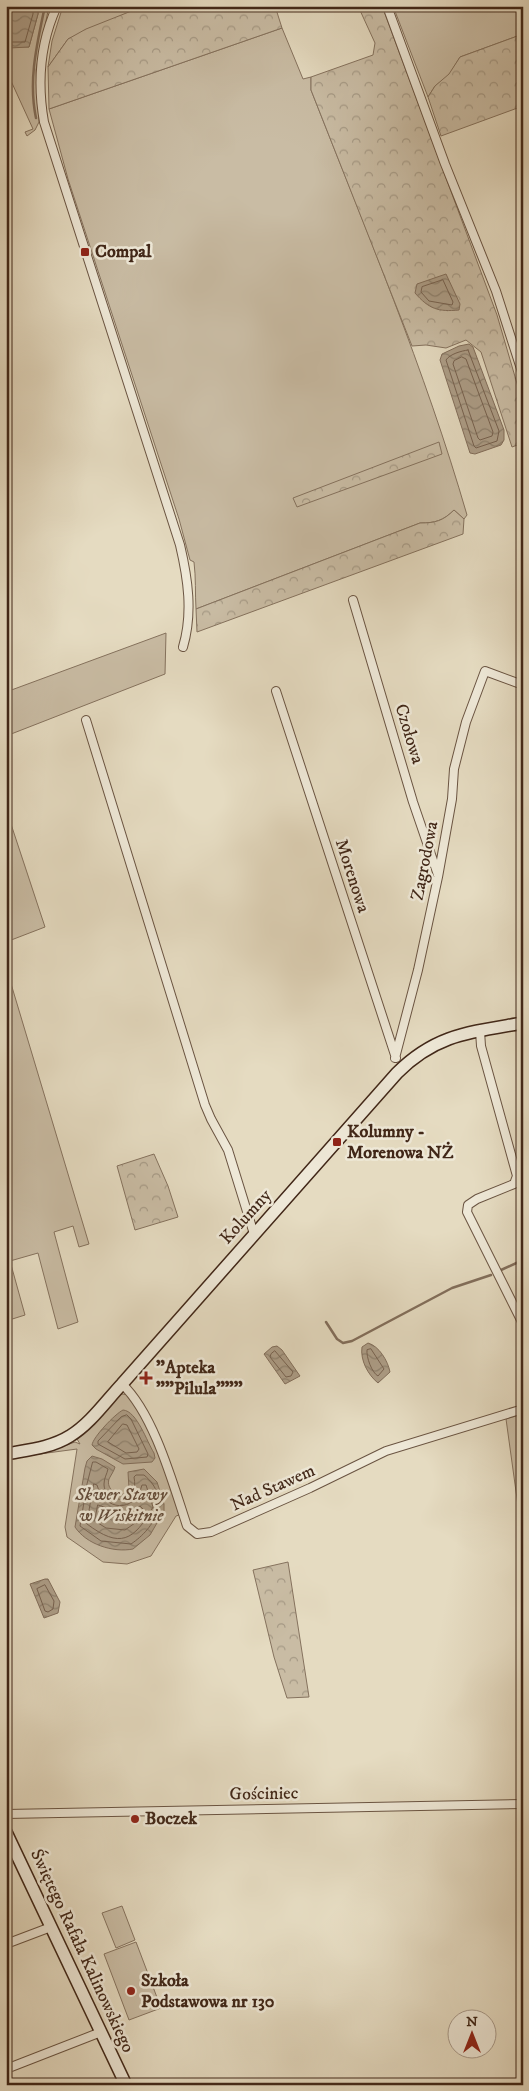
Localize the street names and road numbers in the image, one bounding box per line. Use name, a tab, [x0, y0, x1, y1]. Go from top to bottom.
street label: Czołowa	[389, 701, 429, 767]
street label: Zagrodowa	[407, 819, 444, 903]
street label: Morenowa	[330, 836, 374, 916]
street label: Kolumny	[216, 1185, 277, 1249]
street label: Nad Stawem	[227, 1460, 319, 1516]
street label: Gościniec	[229, 1782, 299, 1806]
street label: Świętego Rafała Kalinowskiego	[25, 1845, 140, 2056]

